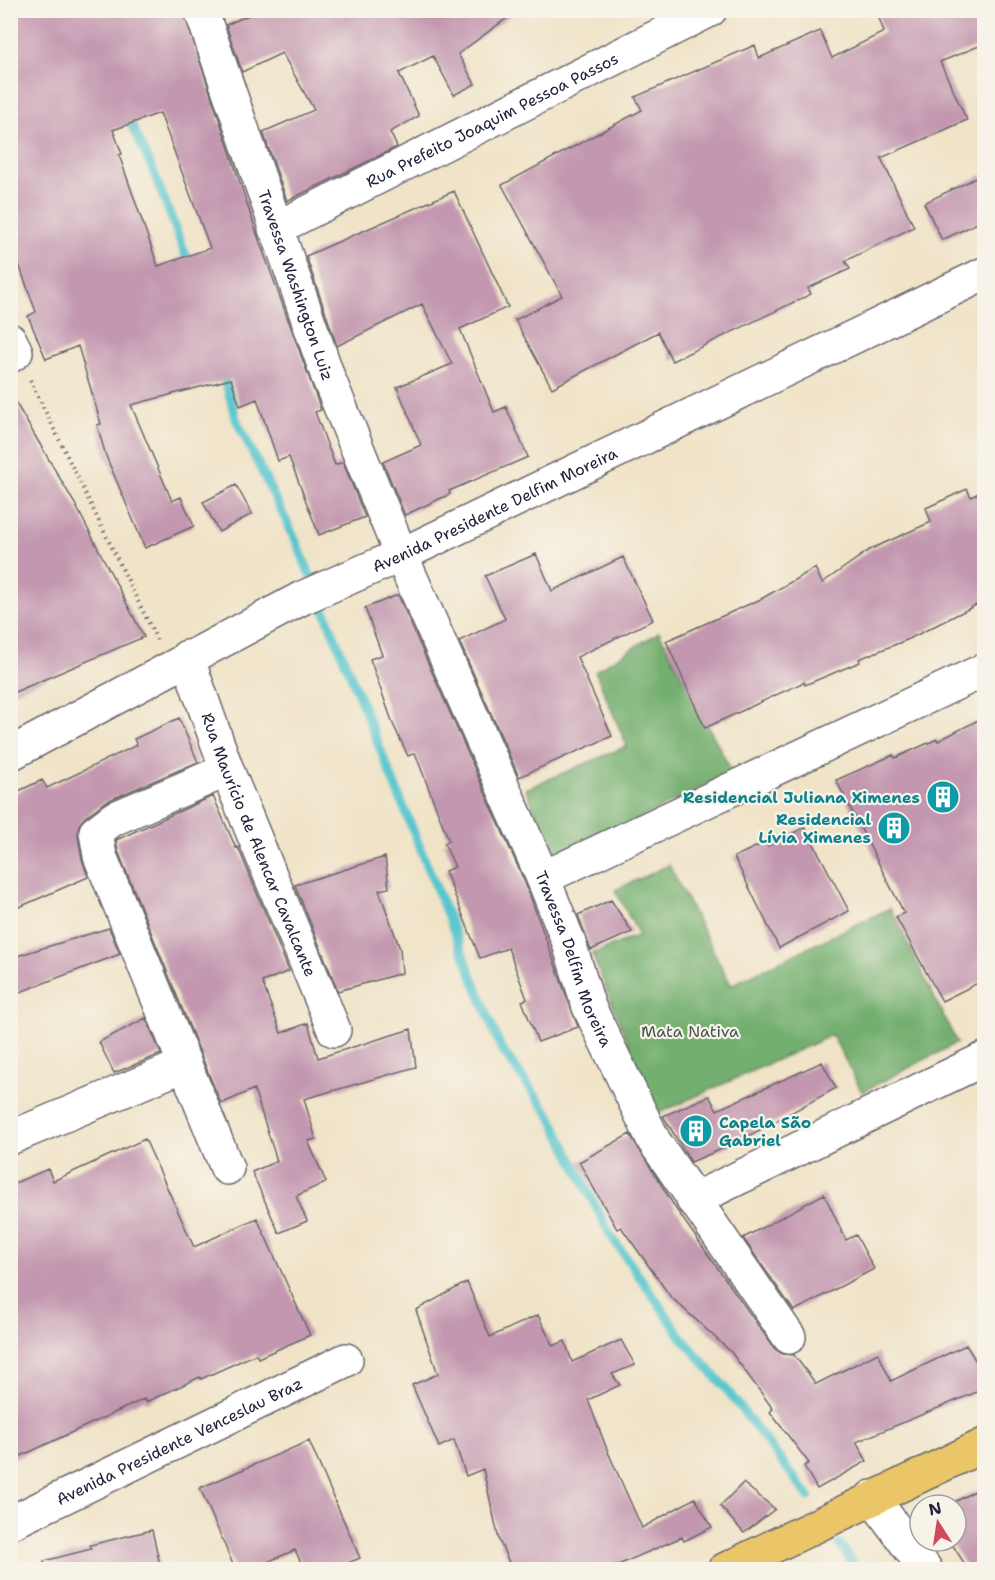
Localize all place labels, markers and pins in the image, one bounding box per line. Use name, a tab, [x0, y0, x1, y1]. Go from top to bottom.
building icon: Residencial Juliana Ximenes	[925, 779, 961, 815]
place label: Residencial Juliana Ximenes	[683, 787, 920, 808]
place label: Residencial Lívia Ximenes	[758, 809, 871, 848]
building icon: Residencial Lívia Ximenes	[876, 810, 912, 846]
place label: Capela São Gabriel	[719, 1112, 811, 1151]
building icon: Capela São Gabriel	[678, 1113, 714, 1149]

